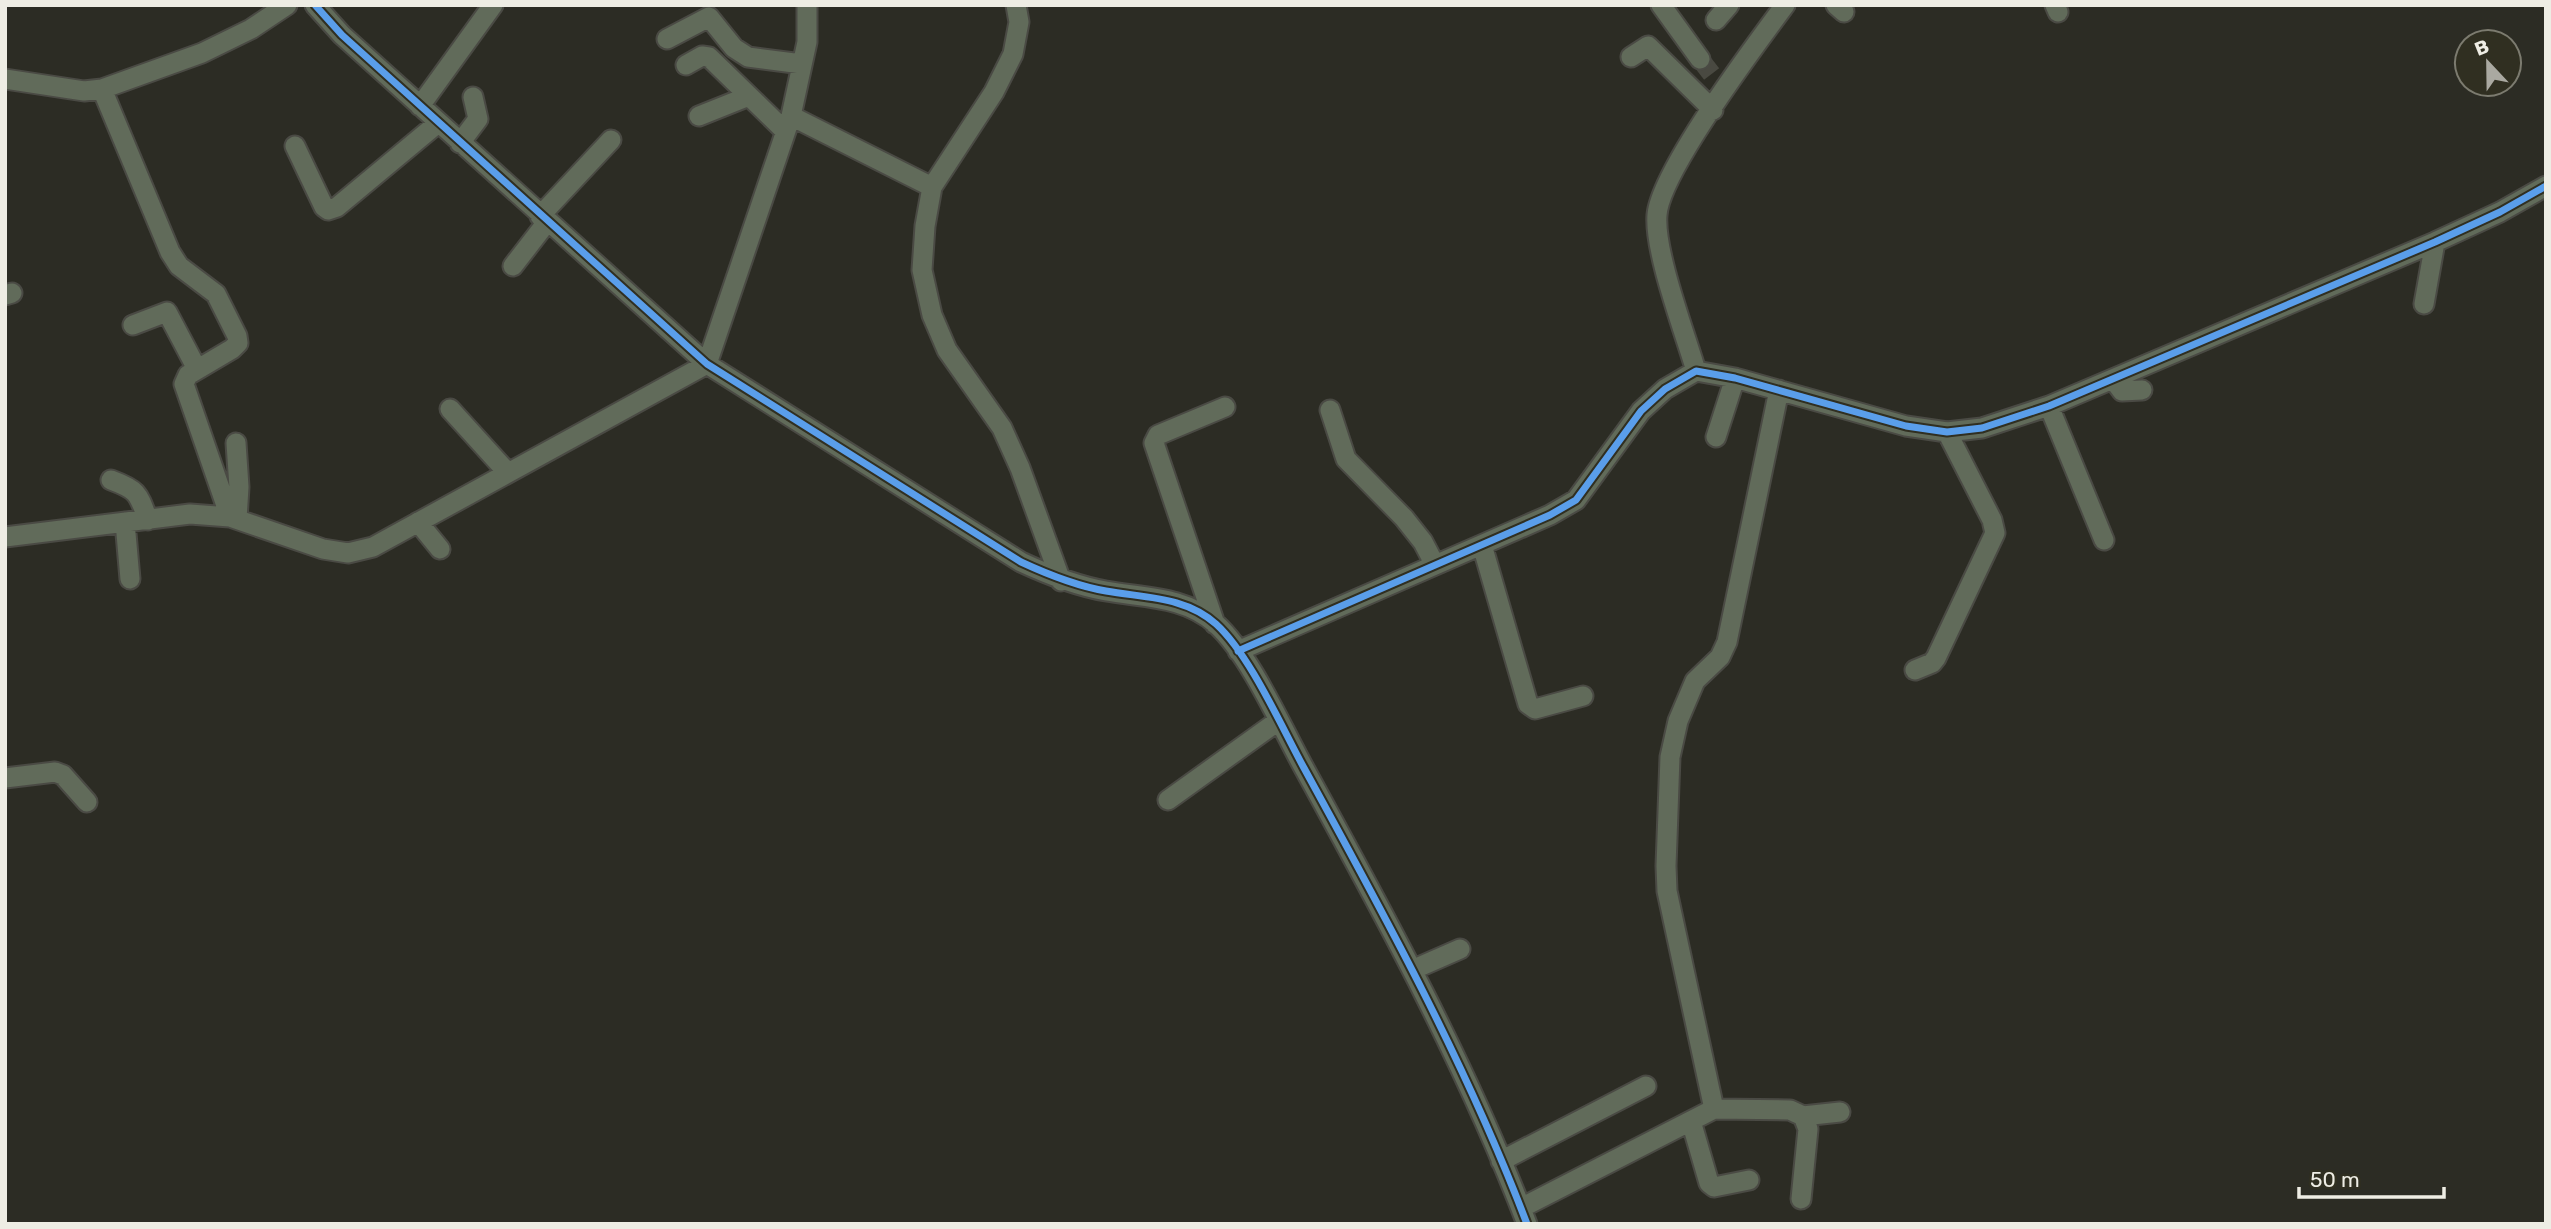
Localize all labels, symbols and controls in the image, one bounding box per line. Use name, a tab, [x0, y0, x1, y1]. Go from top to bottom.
north arrow	[2453, 28, 2523, 98]
text: B	[2471, 35, 2492, 61]
scale bar	[2299, 1156, 2444, 1200]
text: 50 m	[2310, 1167, 2360, 1192]

